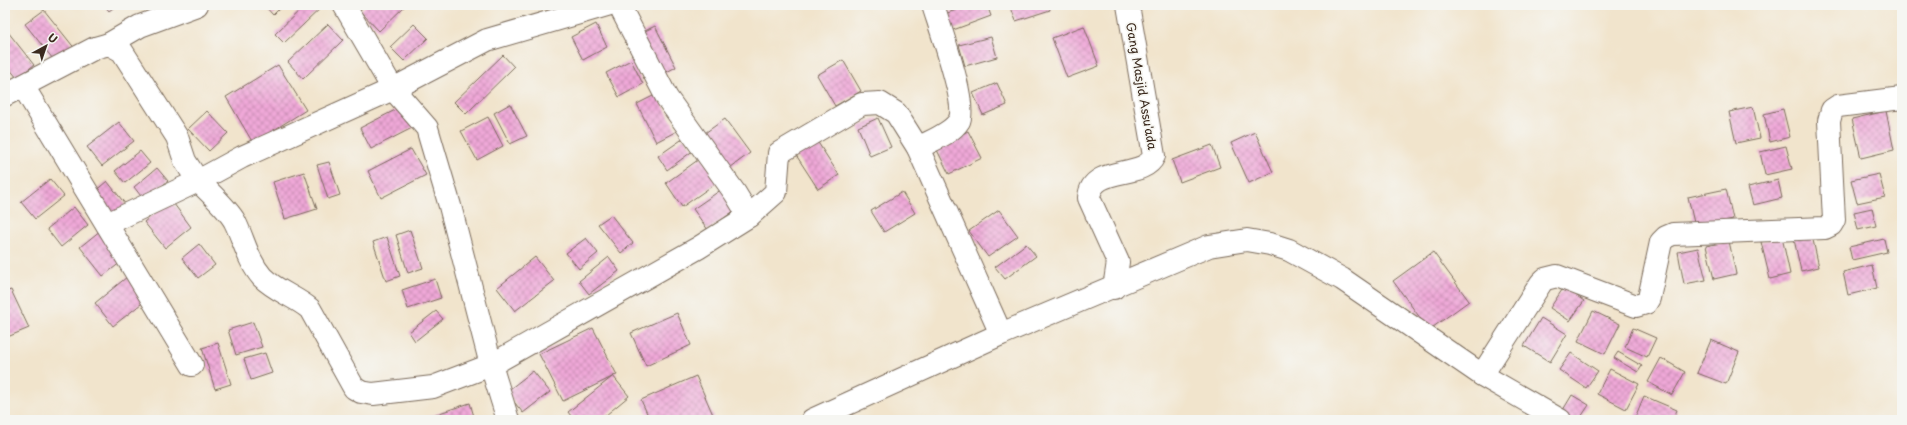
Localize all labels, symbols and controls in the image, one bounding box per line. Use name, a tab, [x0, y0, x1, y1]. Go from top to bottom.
street label: Gang Masjid Assu'ada	[1122, 21, 1162, 152]
north arrow	[26, 26, 66, 66]
text: U	[44, 29, 61, 47]

